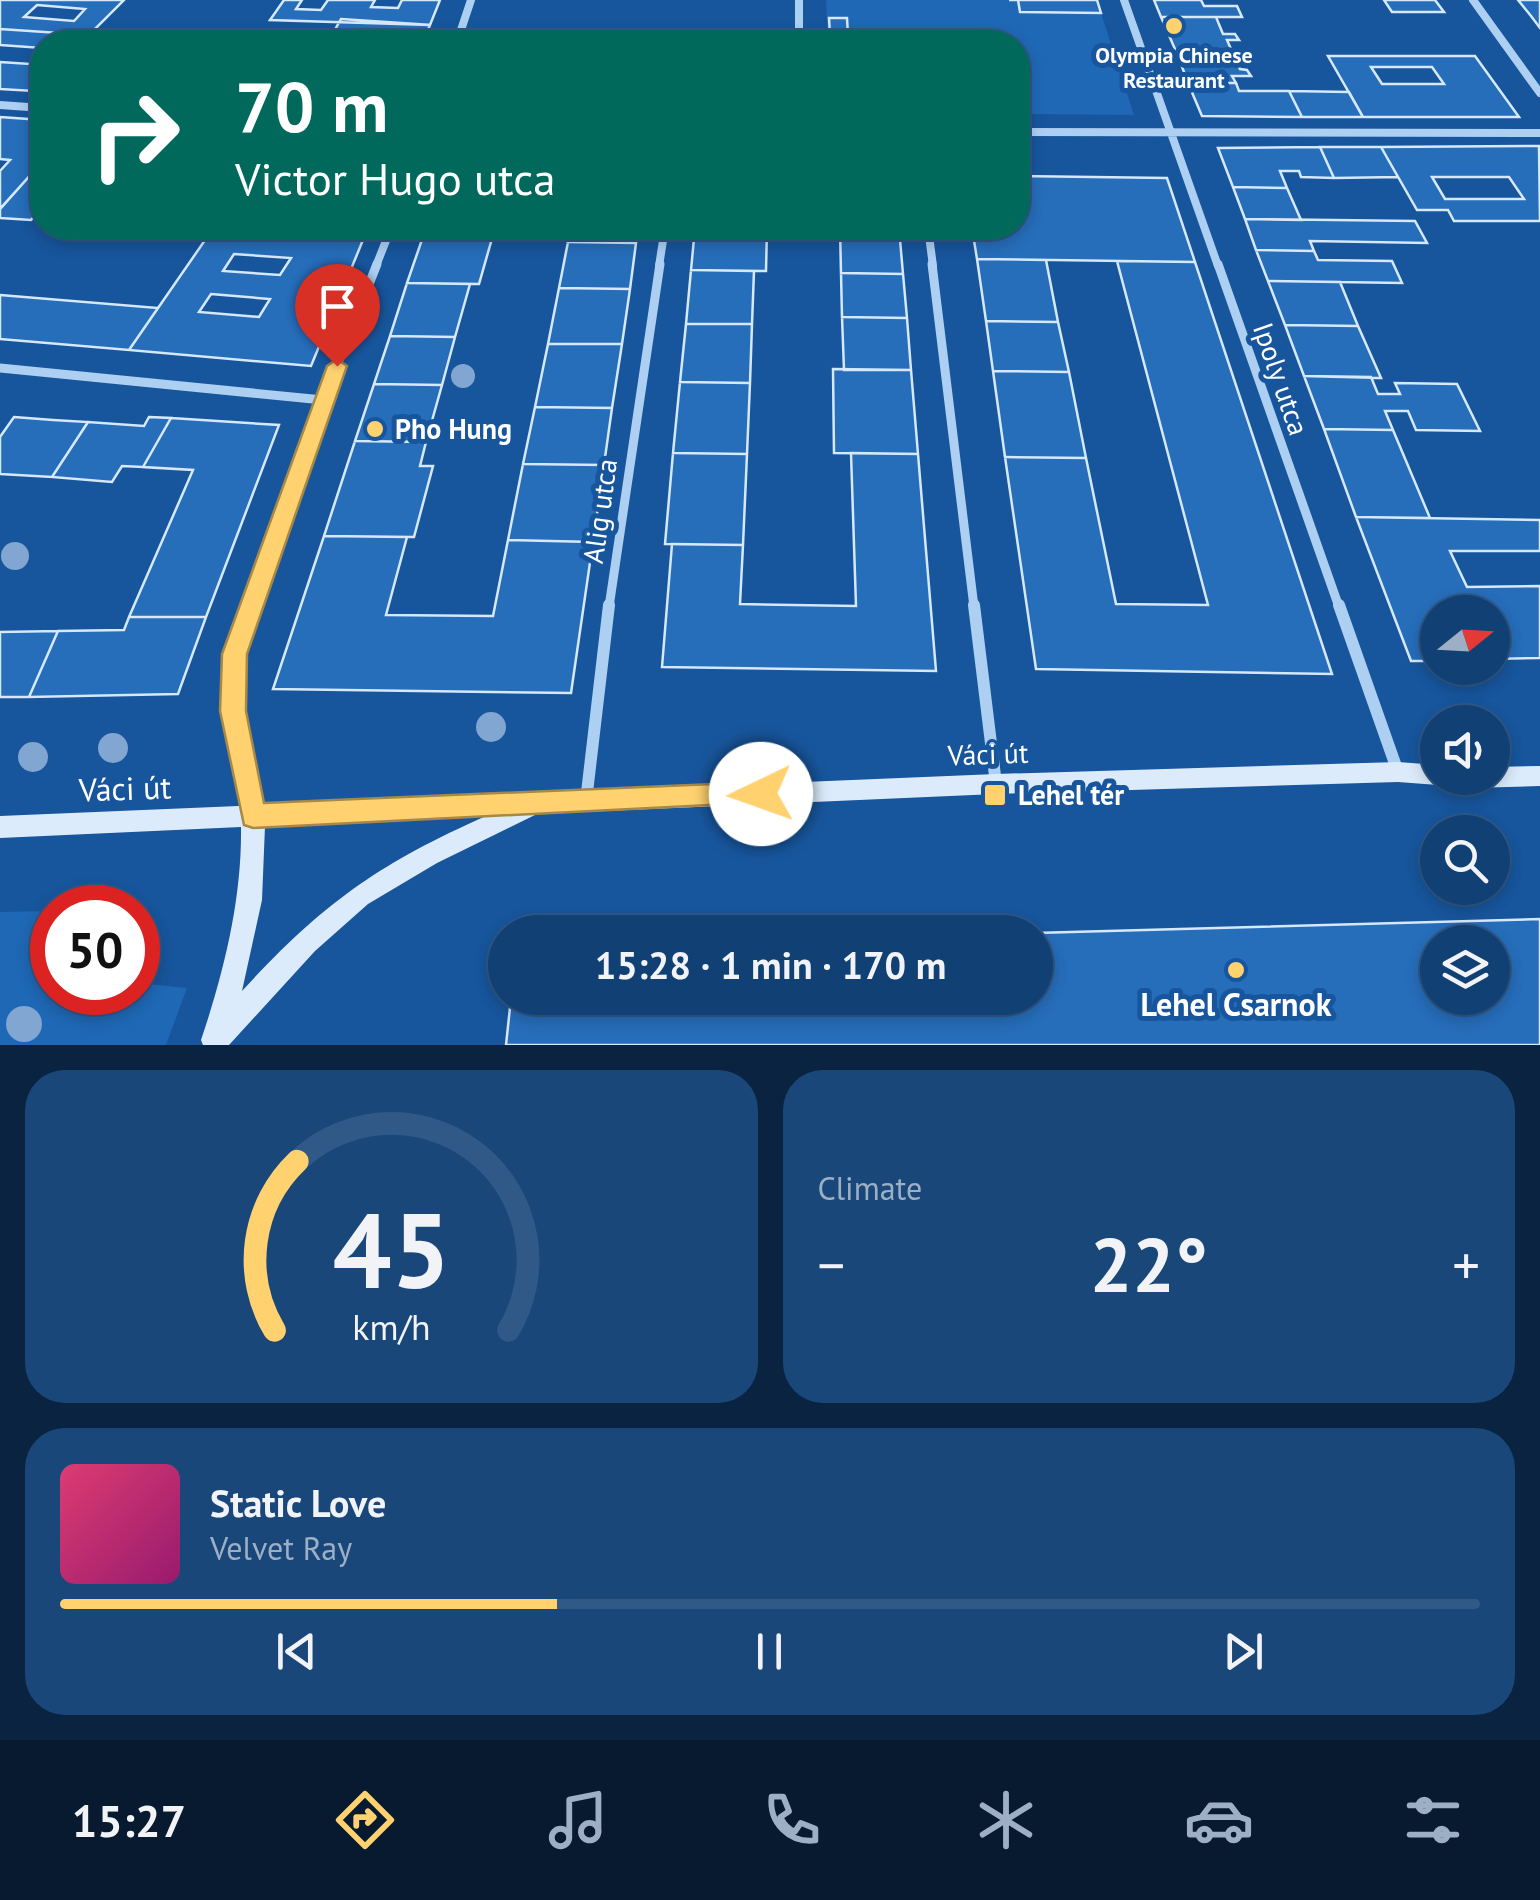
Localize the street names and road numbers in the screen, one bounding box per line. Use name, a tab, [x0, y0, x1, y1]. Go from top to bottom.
street label: Ipoly utca	[1245, 318, 1318, 440]
street label: Alig utca	[574, 456, 625, 566]
street label: Váci út	[946, 734, 1029, 773]
street label: Váci út	[77, 765, 172, 811]

